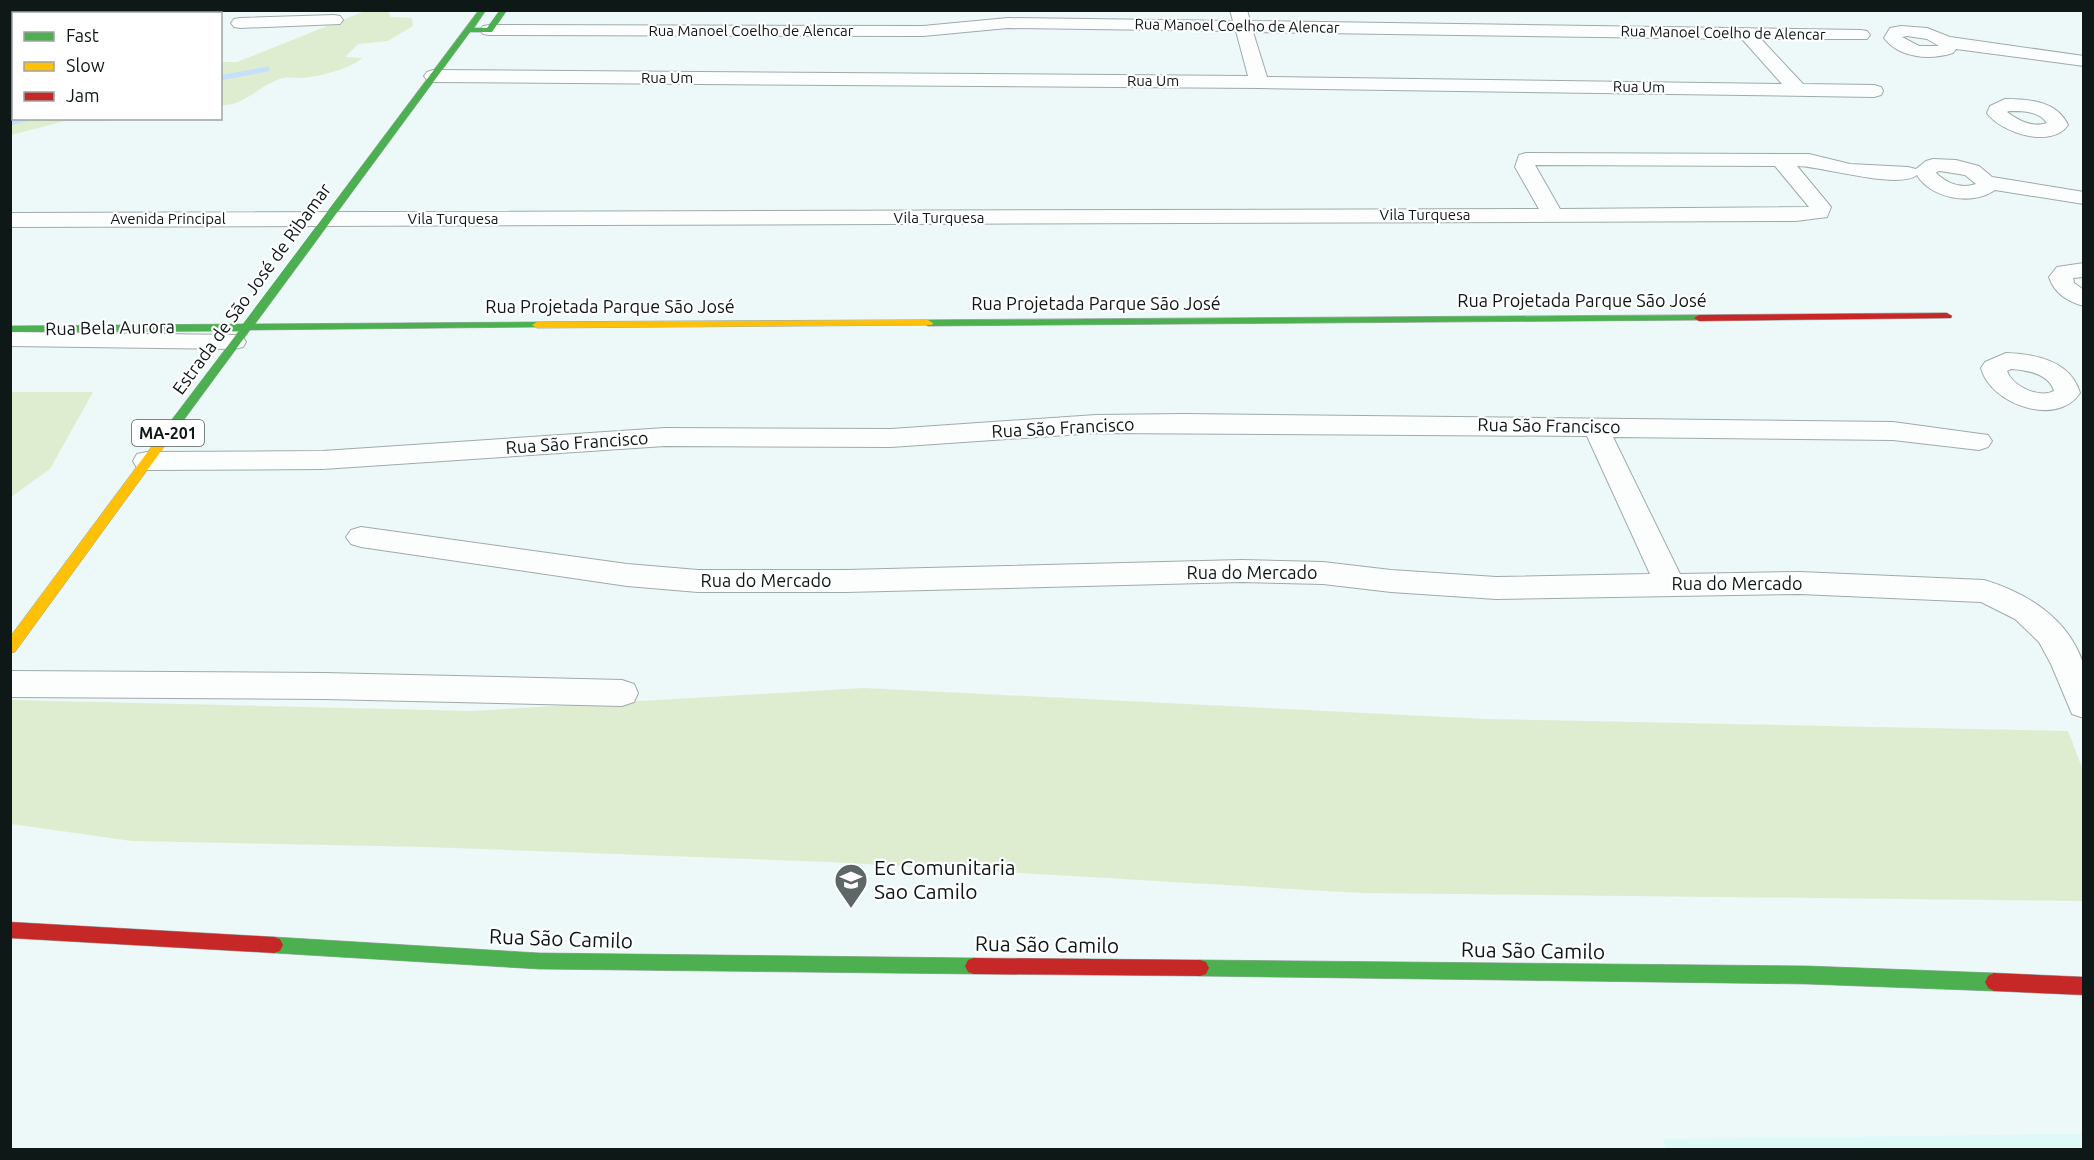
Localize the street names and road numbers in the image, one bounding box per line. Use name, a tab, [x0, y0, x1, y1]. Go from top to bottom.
street label: Rua Manoel Coelho de Alencar	[1134, 15, 1340, 36]
street label: Rua Manoel Coelho de Alencar	[648, 22, 854, 39]
street label: Rua Manoel Coelho de Alencar	[1620, 22, 1826, 43]
street label: Rua Um	[641, 69, 693, 86]
street label: Rua Um	[1127, 72, 1179, 89]
street label: Rua Um	[1613, 78, 1665, 95]
street label: Estrada de São José de Ribamar	[168, 179, 335, 398]
street label: Vila Turquesa	[1380, 206, 1470, 223]
street label: Vila Turquesa	[894, 209, 984, 226]
street label: Avenida Principal	[110, 210, 226, 227]
street label: Vila Turquesa	[408, 210, 498, 227]
street label: Rua Projetada Parque São José	[1457, 290, 1707, 310]
street label: Rua Projetada Parque São José	[971, 293, 1221, 313]
street label: Rua Projetada Parque São José	[485, 296, 735, 316]
street label: Rua Bela Aurora	[45, 316, 175, 338]
street label: Rua São Francisco	[991, 413, 1135, 441]
street label: Rua São Francisco	[1477, 414, 1621, 436]
road number: MA-201	[132, 420, 204, 446]
street label: Rua São Francisco	[505, 427, 649, 457]
street label: Rua do Mercado	[1186, 562, 1318, 582]
street label: Rua do Mercado	[700, 570, 832, 590]
street label: Rua do Mercado	[1671, 573, 1803, 593]
street label: Rua São Camilo	[489, 923, 634, 953]
street label: Rua São Camilo	[975, 931, 1119, 957]
street label: Rua São Camilo	[1461, 937, 1605, 963]

